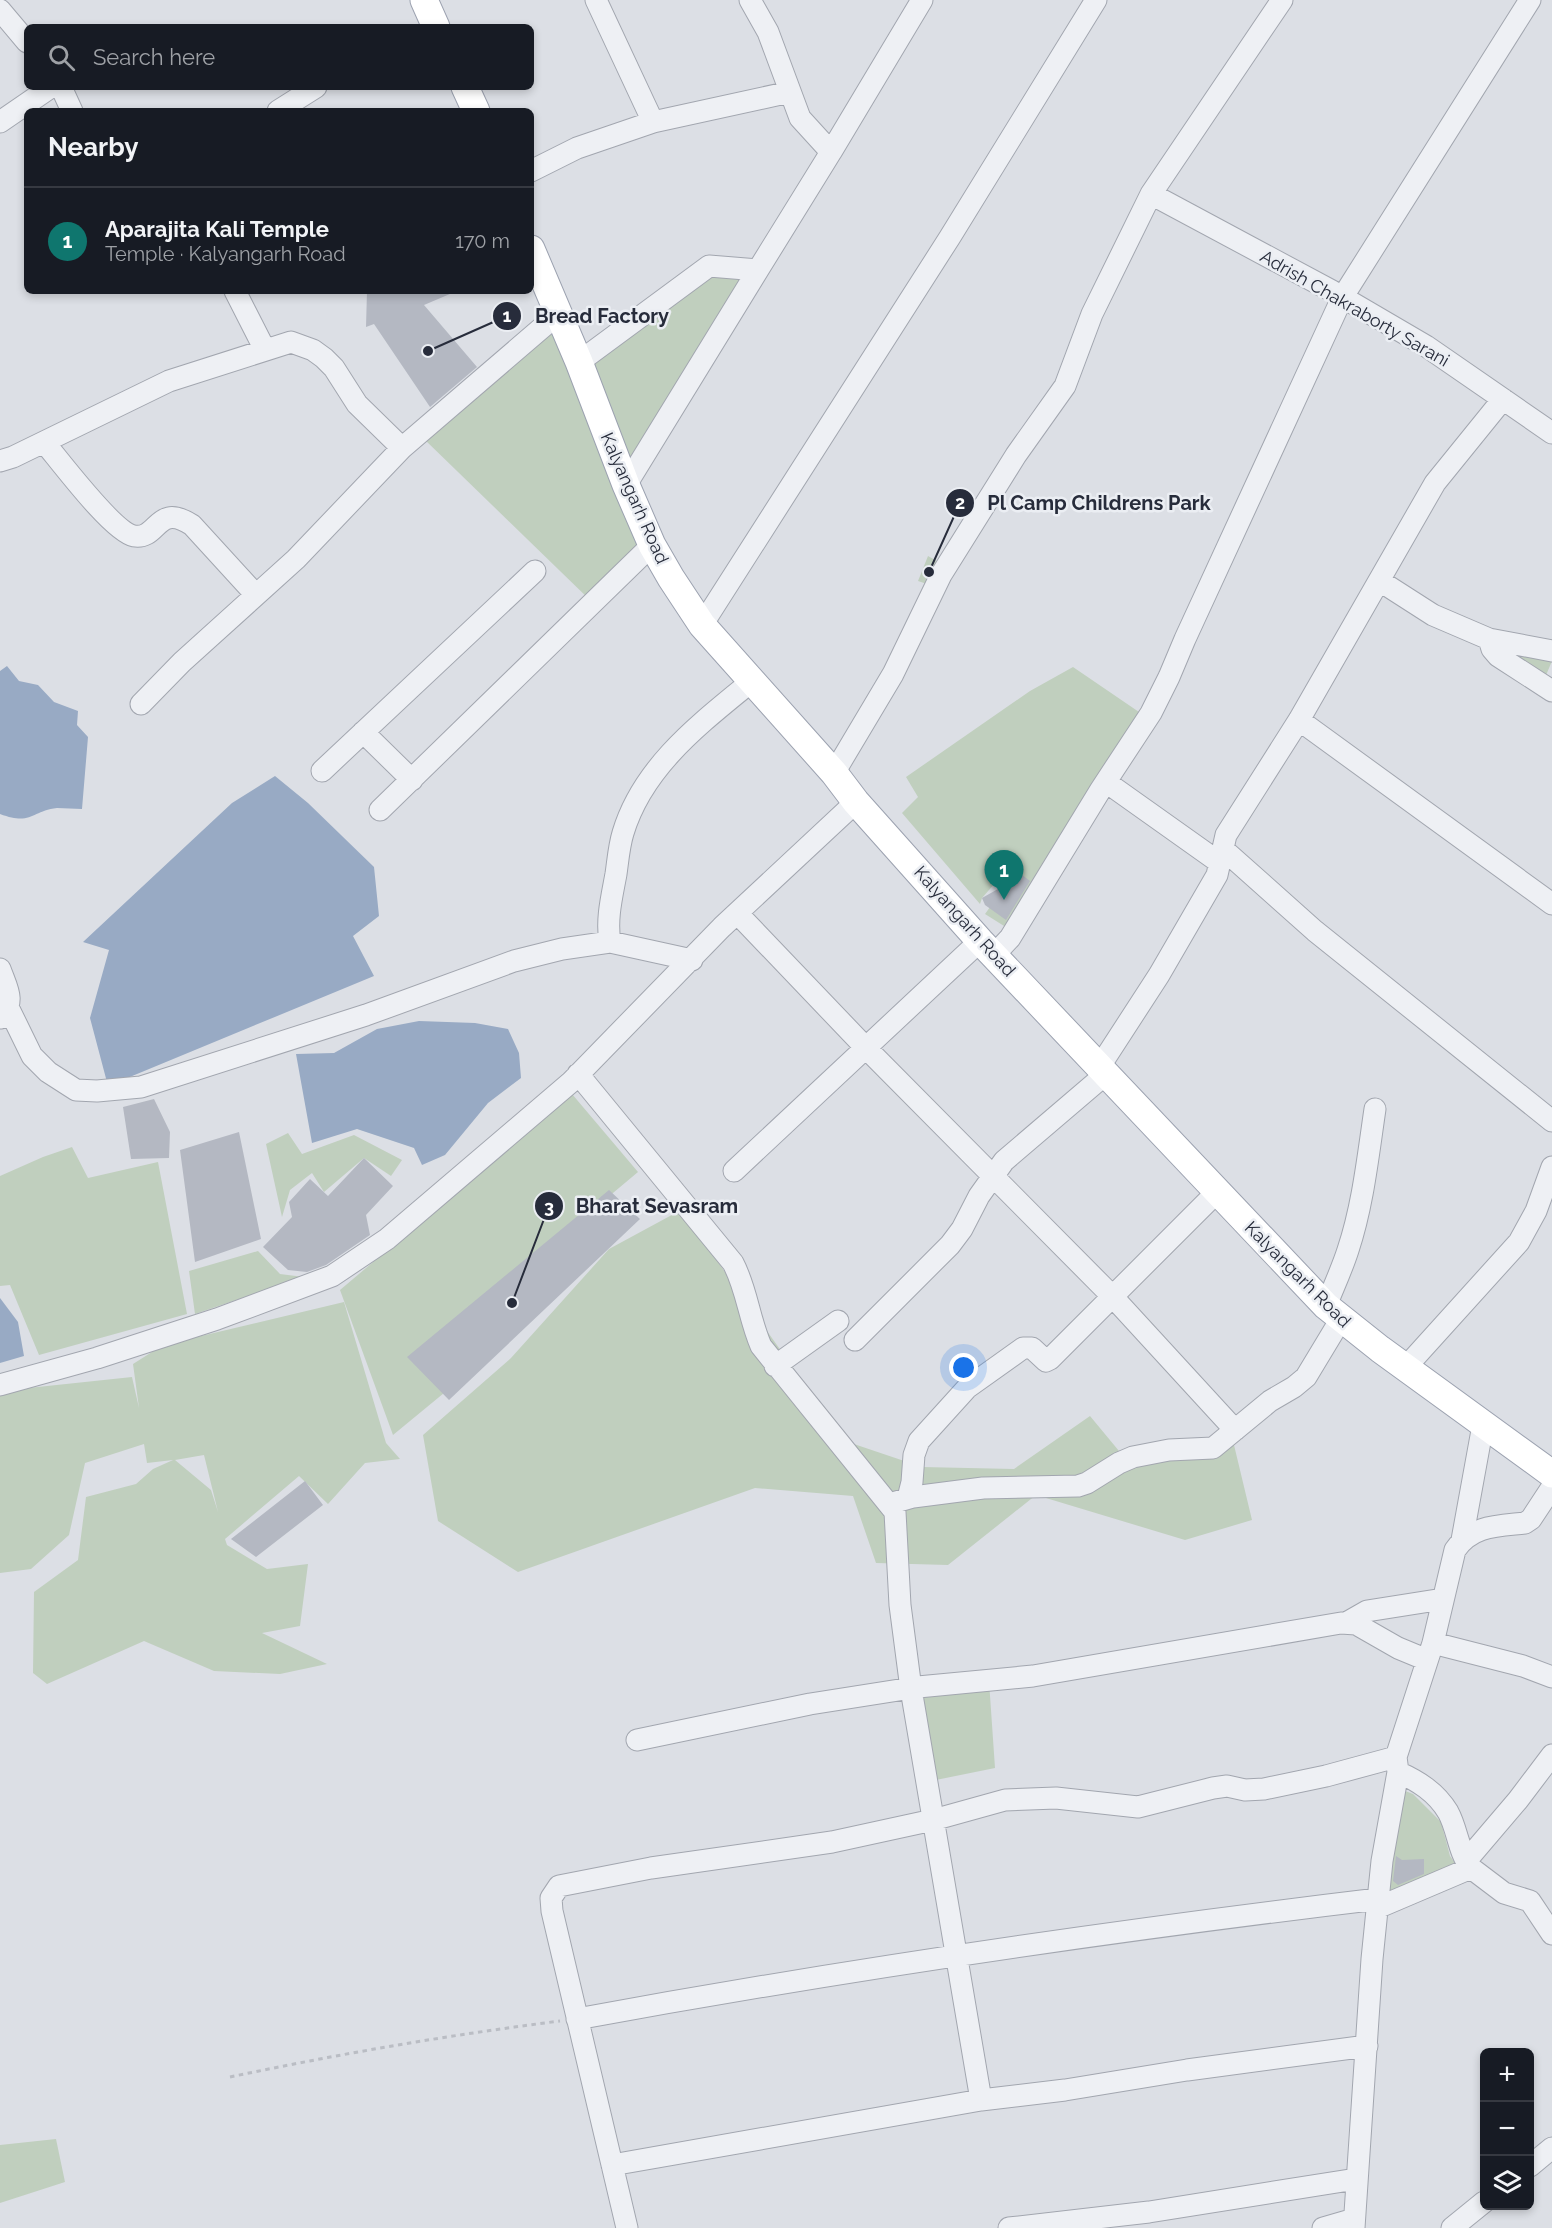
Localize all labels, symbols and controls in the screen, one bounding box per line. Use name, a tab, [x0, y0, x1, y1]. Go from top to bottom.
search box	[24, 24, 534, 90]
icon: search	[45, 41, 78, 74]
text: Search here	[93, 44, 215, 70]
text: Nearby	[48, 132, 138, 162]
text: Aparajita Kali Temple	[105, 216, 329, 242]
text: 1	[63, 229, 72, 253]
text: 170 m	[455, 229, 510, 253]
text: Temple · Kalyangarh Road	[105, 242, 346, 266]
street label: Adrish Chakraborty Sarani	[1257, 245, 1453, 371]
callout: Bread Factory	[492, 297, 681, 335]
text: Bread Factory	[535, 304, 669, 328]
text: 1	[503, 305, 512, 326]
street label: Kalyangarh Road	[597, 429, 673, 567]
callout: Pl Camp Childrens Park	[945, 484, 1223, 522]
text: Pl Camp Childrens Park	[987, 491, 1212, 515]
text: 2	[955, 492, 965, 513]
pin: 1	[984, 850, 1024, 900]
street label: Kalyangarh Road	[910, 861, 1020, 981]
callout: Bharat Sevasram	[534, 1187, 750, 1225]
text: Bharat Sevasram	[576, 1194, 738, 1218]
text: 3	[544, 1196, 554, 1217]
street label: Kalyangarh Road	[1241, 1217, 1355, 1331]
your location	[949, 1353, 978, 1382]
map controls	[1480, 2048, 1534, 2210]
button: +	[1480, 2048, 1534, 2102]
button: −	[1480, 2102, 1534, 2156]
button: layers	[1480, 2156, 1534, 2210]

